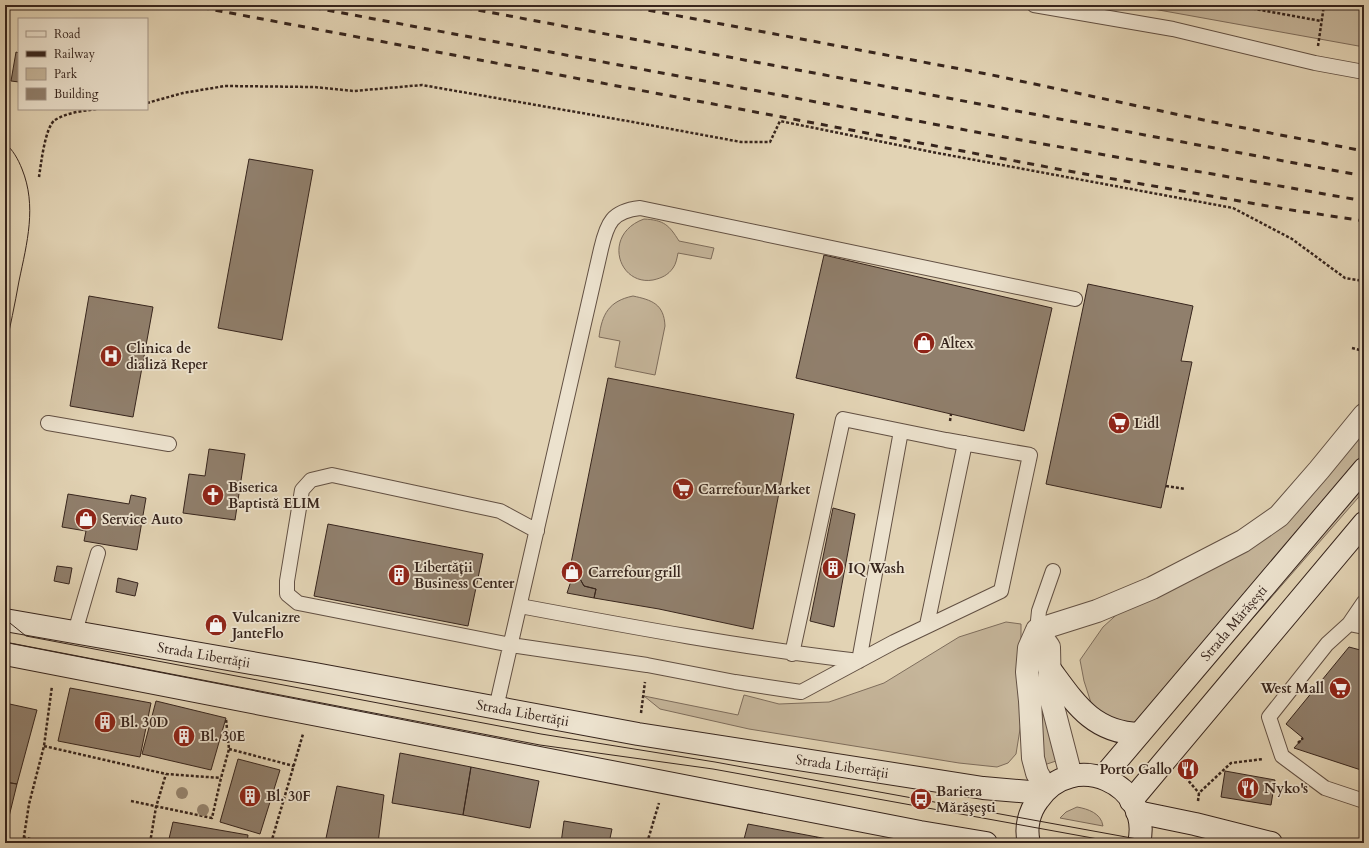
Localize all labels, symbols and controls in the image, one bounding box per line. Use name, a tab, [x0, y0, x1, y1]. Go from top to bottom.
legend	[18, 18, 148, 110]
text: Road	[54, 26, 81, 42]
text: Railway	[54, 46, 96, 62]
text: Park	[54, 66, 78, 82]
text: Building	[54, 86, 99, 102]
shop icon: Altex	[911, 330, 937, 356]
place label: Altex	[940, 334, 974, 353]
place label: Clinica de dializă Reper	[126, 339, 208, 374]
hospital icon: Clinica de dializă Reper	[98, 343, 124, 369]
supermarket icon: Lidl	[1106, 410, 1132, 436]
place label: Lidl	[1134, 414, 1159, 433]
supermarket icon: Carrefour Market	[670, 476, 696, 502]
place label: Biserica Baptistă ELIM	[228, 478, 321, 513]
place label: Carrefour Market	[698, 480, 810, 499]
church icon: Biserica Baptistă ELIM	[200, 482, 226, 508]
shop icon: Service Auto	[73, 506, 99, 532]
place label: Service Auto	[102, 510, 183, 529]
building icon: IQ Wash	[820, 555, 846, 581]
place label: Libertăţii Business Center	[414, 558, 515, 593]
shop icon: Carrefour grill	[559, 559, 585, 585]
place label: IQ Wash	[848, 559, 905, 578]
building icon: Libertăţii Business Center	[386, 562, 412, 588]
place label: Carrefour grill	[588, 563, 681, 582]
street label: Strada Mărășești	[1196, 581, 1272, 665]
place label: Vulcanizre JanteFlo	[230, 608, 300, 643]
shop icon: Vulcanizre JanteFlo	[203, 612, 229, 638]
street label: Strada Libertății	[156, 638, 252, 673]
supermarket icon: West Mall	[1327, 675, 1353, 701]
place label: West Mall	[1259, 679, 1324, 698]
street label: Strada Libertății	[475, 695, 571, 731]
building icon: Bl. 30D	[92, 709, 118, 735]
place label: Bl. 30D	[120, 713, 168, 732]
building icon: Bl. 30E	[171, 723, 197, 749]
place label: Bl. 30E	[200, 727, 245, 746]
street label: Strada Libertății	[794, 750, 890, 783]
restaurant icon: Porto Gallo	[1175, 756, 1201, 782]
place label: Porto Gallo	[1100, 760, 1172, 779]
restaurant icon: Nyko's	[1235, 775, 1261, 801]
place label: Nyko's	[1264, 779, 1308, 798]
place label: Bariera Mărăşeşti	[936, 782, 996, 817]
building icon: Bl. 30F	[237, 783, 263, 809]
bus stop icon: Bariera Mărăşeşti	[908, 786, 934, 812]
place label: Bl. 30F	[266, 787, 311, 806]

